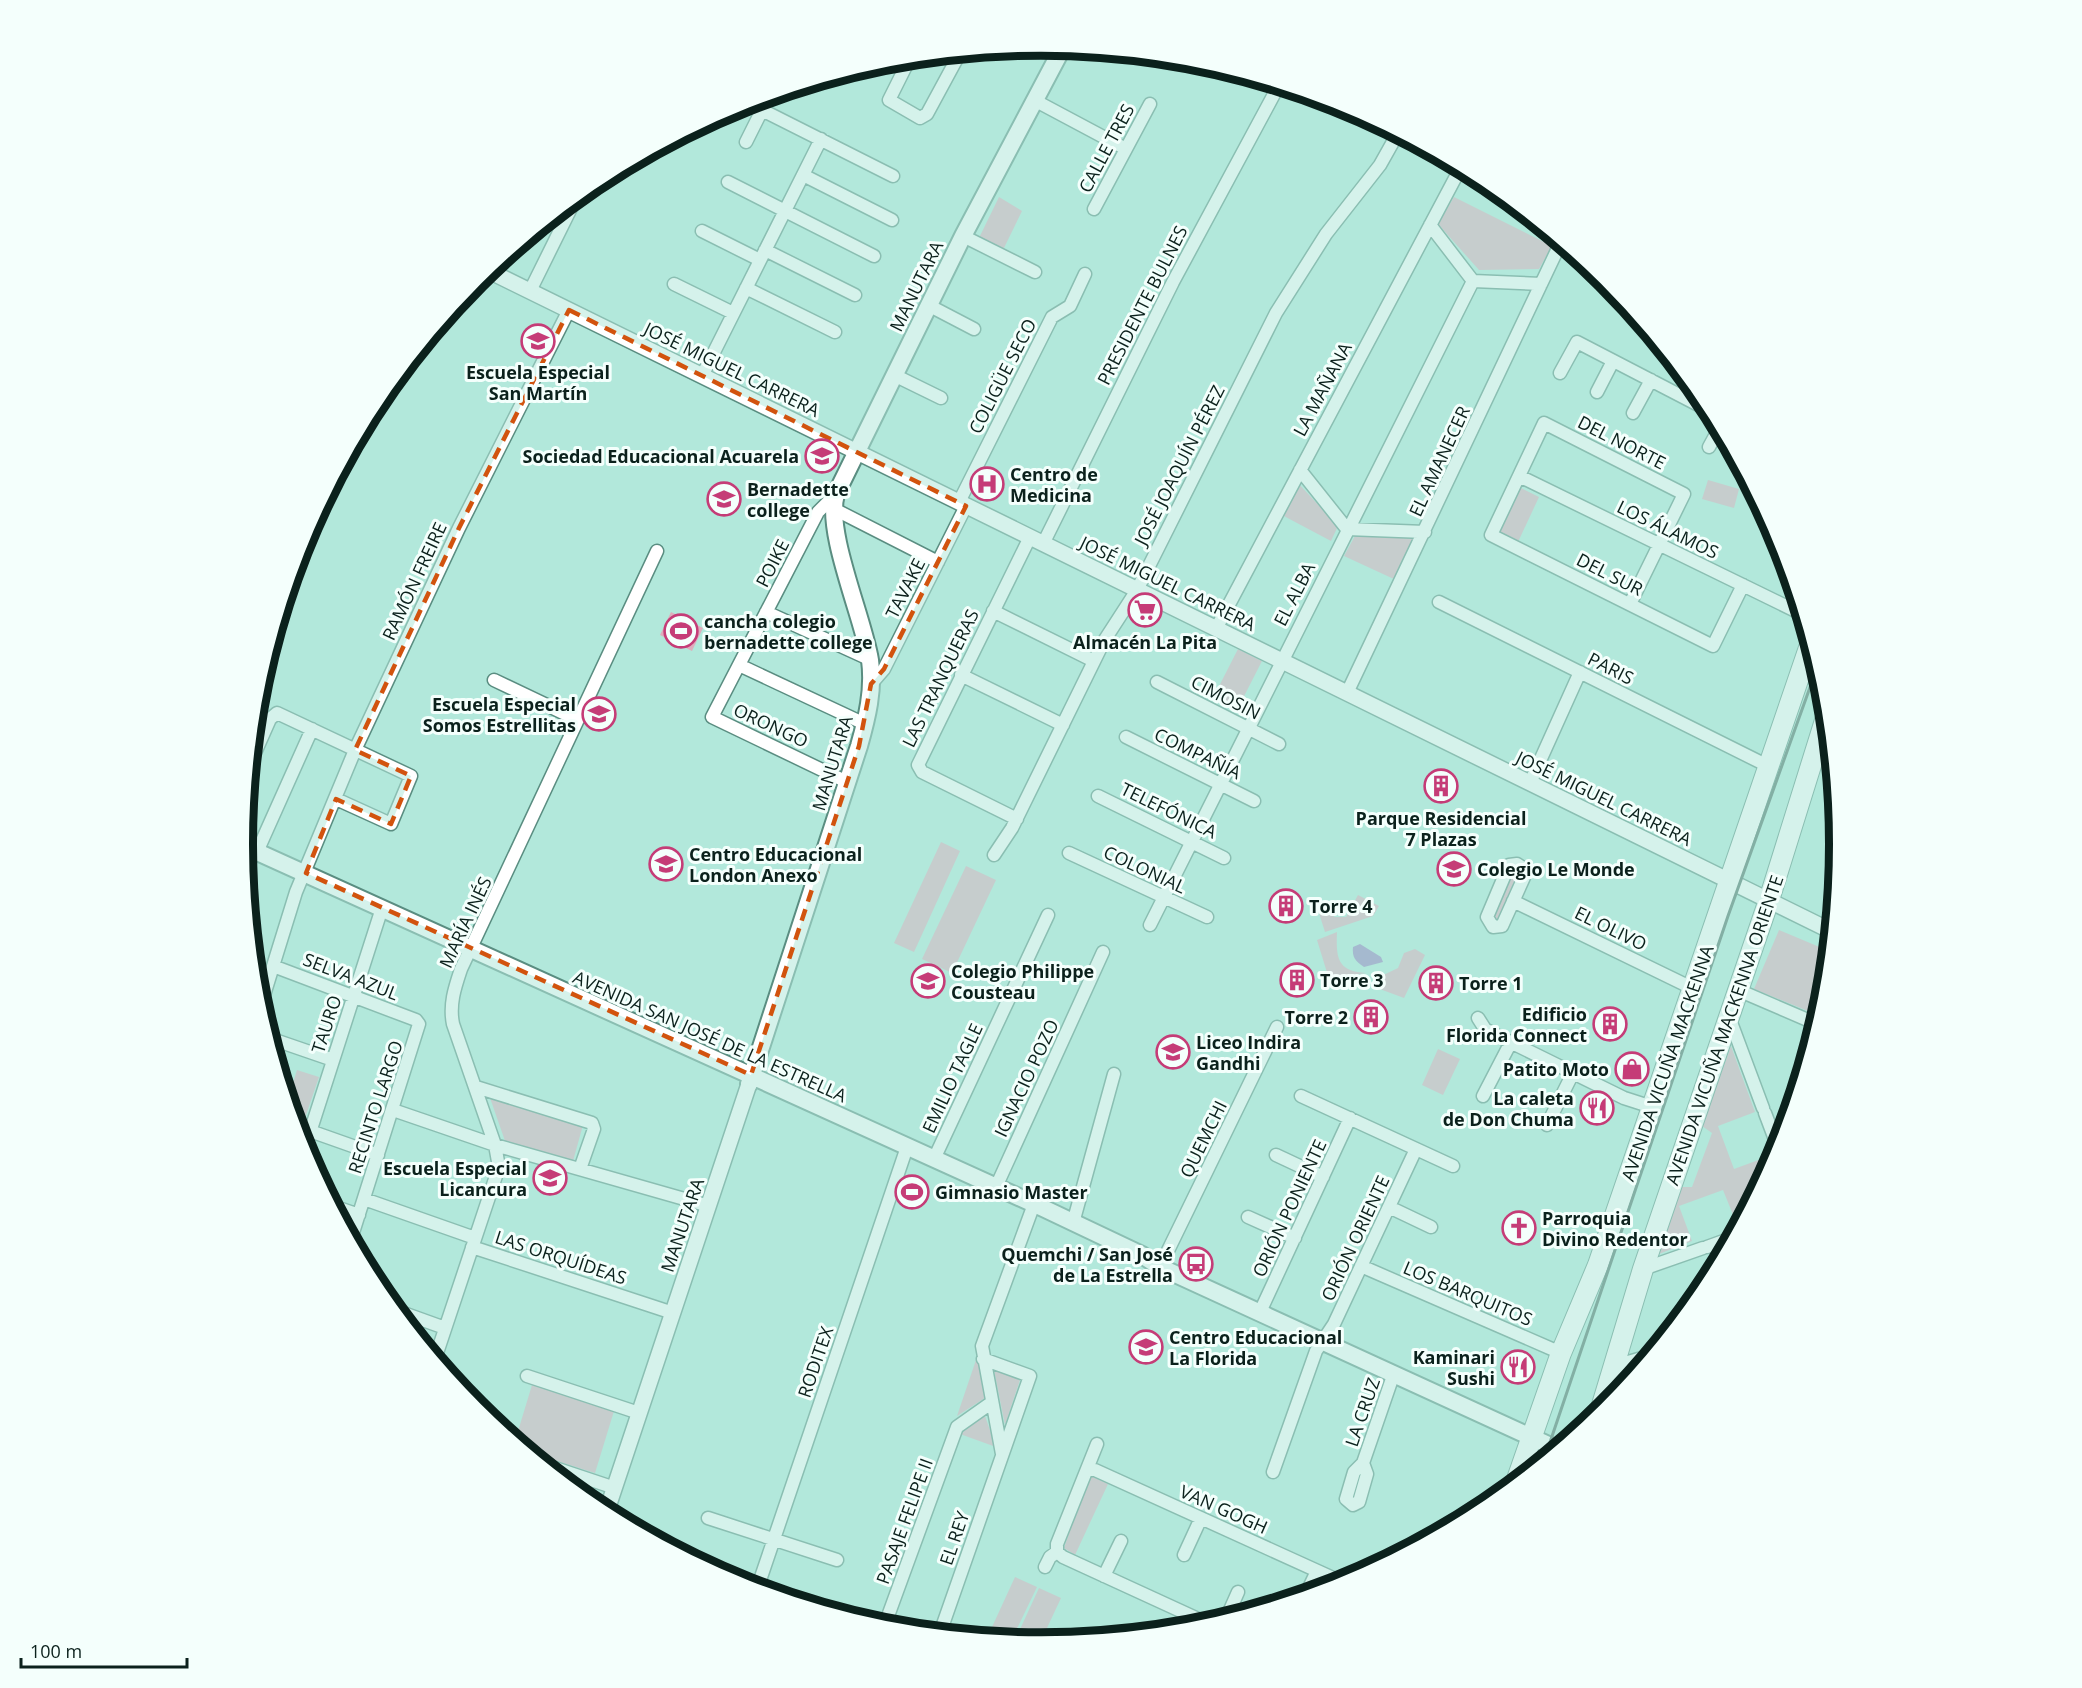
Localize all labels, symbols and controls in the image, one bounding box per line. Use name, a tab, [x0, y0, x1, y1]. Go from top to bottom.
street label: CALLE TRES	[1073, 99, 1139, 196]
street label: PRESIDENTE BULNES	[1091, 221, 1193, 389]
street label: MANUTARA	[884, 236, 949, 335]
street label: COLIGÜE SECO	[963, 314, 1041, 438]
street label: JOSÉ MIGUEL CARRERA	[639, 315, 824, 422]
school or university icon: Escuela Especial San Martín	[520, 323, 556, 359]
street label: LA MAÑANA	[1287, 337, 1357, 440]
place label: Escuela Especial San Martín	[466, 360, 610, 405]
street label: JOSÉ JOAQUÍN PÉREZ	[1127, 381, 1230, 551]
street label: EL AMANECER	[1403, 402, 1475, 520]
street label: DEL NORTE	[1574, 410, 1670, 474]
school or university icon: Sociedad Educacional Acuarela	[804, 438, 840, 474]
place label: Sociedad Educacional Acuarela	[522, 444, 799, 468]
place label: Centro de Medicina	[1010, 462, 1098, 507]
hospital icon: Centro de Medicina	[969, 466, 1005, 502]
place label: Bernadette college	[747, 477, 849, 522]
school or university icon: Bernadette college	[706, 481, 742, 517]
street label: LOS ÁLAMOS	[1613, 494, 1723, 564]
street label: RAMÓN FREIRE	[376, 518, 452, 644]
street label: JOSÉ MIGUEL CARRERA	[1075, 529, 1260, 636]
street label: POIKE	[750, 535, 794, 591]
street label: DEL SUR	[1573, 547, 1647, 601]
street label: TAVAKE	[880, 554, 930, 622]
street label: EL ALBA	[1268, 558, 1320, 630]
supermarket icon: Almacén La Pita	[1127, 592, 1163, 628]
street label: LAS TRANQUERAS	[896, 605, 984, 751]
place label: cancha colegio bernadette college	[704, 609, 873, 654]
sports icon: cancha colegio bernadette college	[663, 613, 699, 649]
place label: Almacén La Pita	[1073, 630, 1217, 654]
street label: PARIS	[1584, 646, 1638, 690]
street label: CIMOSIN	[1187, 669, 1265, 725]
place label: Escuela Especial Somos Estrellitas	[423, 692, 576, 737]
school or university icon: Escuela Especial Somos Estrellitas	[581, 696, 617, 732]
street label: ORONGO	[730, 697, 812, 753]
street label: MANUTARA	[806, 712, 858, 813]
street label: COMPAÑÍA	[1151, 722, 1246, 785]
street label: JOSÉ MIGUEL CARRERA	[1511, 744, 1696, 851]
building icon: Parque Residencial 7 Plazas	[1423, 768, 1459, 804]
street label: TELEFÓNICA	[1117, 776, 1222, 844]
place label: Parque Residencial 7 Plazas	[1356, 806, 1526, 851]
street label: COLONIAL	[1100, 840, 1190, 898]
place label: Centro Educacional London Anexo	[689, 842, 862, 887]
school or university icon: Centro Educacional London Anexo	[648, 846, 684, 882]
school or university icon: Colegio Le Monde	[1436, 851, 1472, 887]
place label: Colegio Le Monde	[1477, 857, 1635, 881]
street label: MARÍA INÉS	[433, 872, 497, 972]
street label: AVENIDA VICUÑA MACKENNA ORIENTE	[1661, 872, 1787, 1188]
building icon: Torre 4	[1268, 888, 1304, 924]
place label: Torre 4	[1309, 894, 1373, 918]
street label: EL OLIVO	[1571, 900, 1651, 956]
street label: AVENIDA VICUÑA MACKENNA	[1616, 942, 1718, 1184]
street label: SELVA AZUL	[300, 947, 402, 1005]
place label: Colegio Philippe Cousteau	[951, 959, 1094, 1004]
building icon: Torre 3	[1279, 962, 1315, 998]
school or university icon: Colegio Philippe Cousteau	[910, 963, 946, 999]
street label: AVENIDA SAN JOSÉ DE LA ESTRELLA	[569, 965, 851, 1108]
building icon: Torre 1	[1418, 965, 1454, 1001]
place label: Torre 3	[1320, 968, 1384, 992]
place label: Torre 1	[1459, 971, 1523, 995]
street label: TAURO	[305, 992, 347, 1056]
building icon: Torre 2	[1353, 999, 1389, 1035]
place label: Edificio Florida Connect	[1446, 1002, 1587, 1047]
place label: Torre 2	[1284, 1005, 1348, 1029]
building icon: Edificio Florida Connect	[1592, 1006, 1628, 1042]
street label: IGNACIO POZO	[988, 1015, 1064, 1141]
street label: EMILIO TAGLE	[916, 1019, 988, 1137]
place label: Liceo Indira Gandhi	[1196, 1030, 1301, 1075]
school or university icon: Liceo Indira Gandhi	[1155, 1034, 1191, 1070]
street label: RECINTO LARGO	[342, 1037, 408, 1177]
shop icon: Patito Moto	[1614, 1051, 1650, 1087]
place label: Patito Moto	[1503, 1057, 1609, 1081]
place label: La caleta de Don Chuma	[1443, 1086, 1574, 1131]
restaurant icon: La caleta de Don Chuma	[1579, 1090, 1615, 1126]
street label: QUEMCHI	[1174, 1096, 1232, 1182]
street label: ORIÓN PONIENTE	[1247, 1135, 1331, 1281]
place label: Escuela Especial Licancura	[383, 1156, 527, 1201]
school or university icon: Escuela Especial Licancura	[532, 1160, 568, 1196]
street label: ORIÓN ORIENTE	[1315, 1171, 1395, 1305]
street label: MANUTARA	[655, 1174, 710, 1275]
sports icon: Gimnasio Master	[894, 1174, 930, 1210]
place label: Gimnasio Master	[935, 1180, 1088, 1204]
place label: Parroquia Divino Redentor	[1542, 1206, 1688, 1251]
church icon: Parroquia Divino Redentor	[1501, 1210, 1537, 1246]
street label: LAS ORQUÍDEAS	[492, 1224, 630, 1290]
place label: Quemchi / San José de La Estrella	[1001, 1242, 1173, 1287]
bus stop icon: Quemchi / San José de La Estrella	[1178, 1246, 1214, 1282]
street label: LOS BARQUITOS	[1400, 1255, 1536, 1331]
street label: RODITEX	[792, 1323, 839, 1401]
place label: Centro Educacional La Florida	[1169, 1325, 1342, 1370]
school or university icon: Centro Educacional La Florida	[1128, 1329, 1164, 1365]
place label: Kaminari Sushi	[1413, 1345, 1495, 1390]
restaurant icon: Kaminari Sushi	[1500, 1349, 1536, 1385]
street label: LA CRUZ	[1339, 1374, 1385, 1450]
street label: PASAJE FELIPE II	[870, 1455, 938, 1587]
street label: VAN GOGH	[1176, 1479, 1272, 1539]
street label: EL REY	[934, 1507, 975, 1568]
scale bar	[21, 1631, 188, 1669]
text: 100 m	[30, 1639, 82, 1663]

